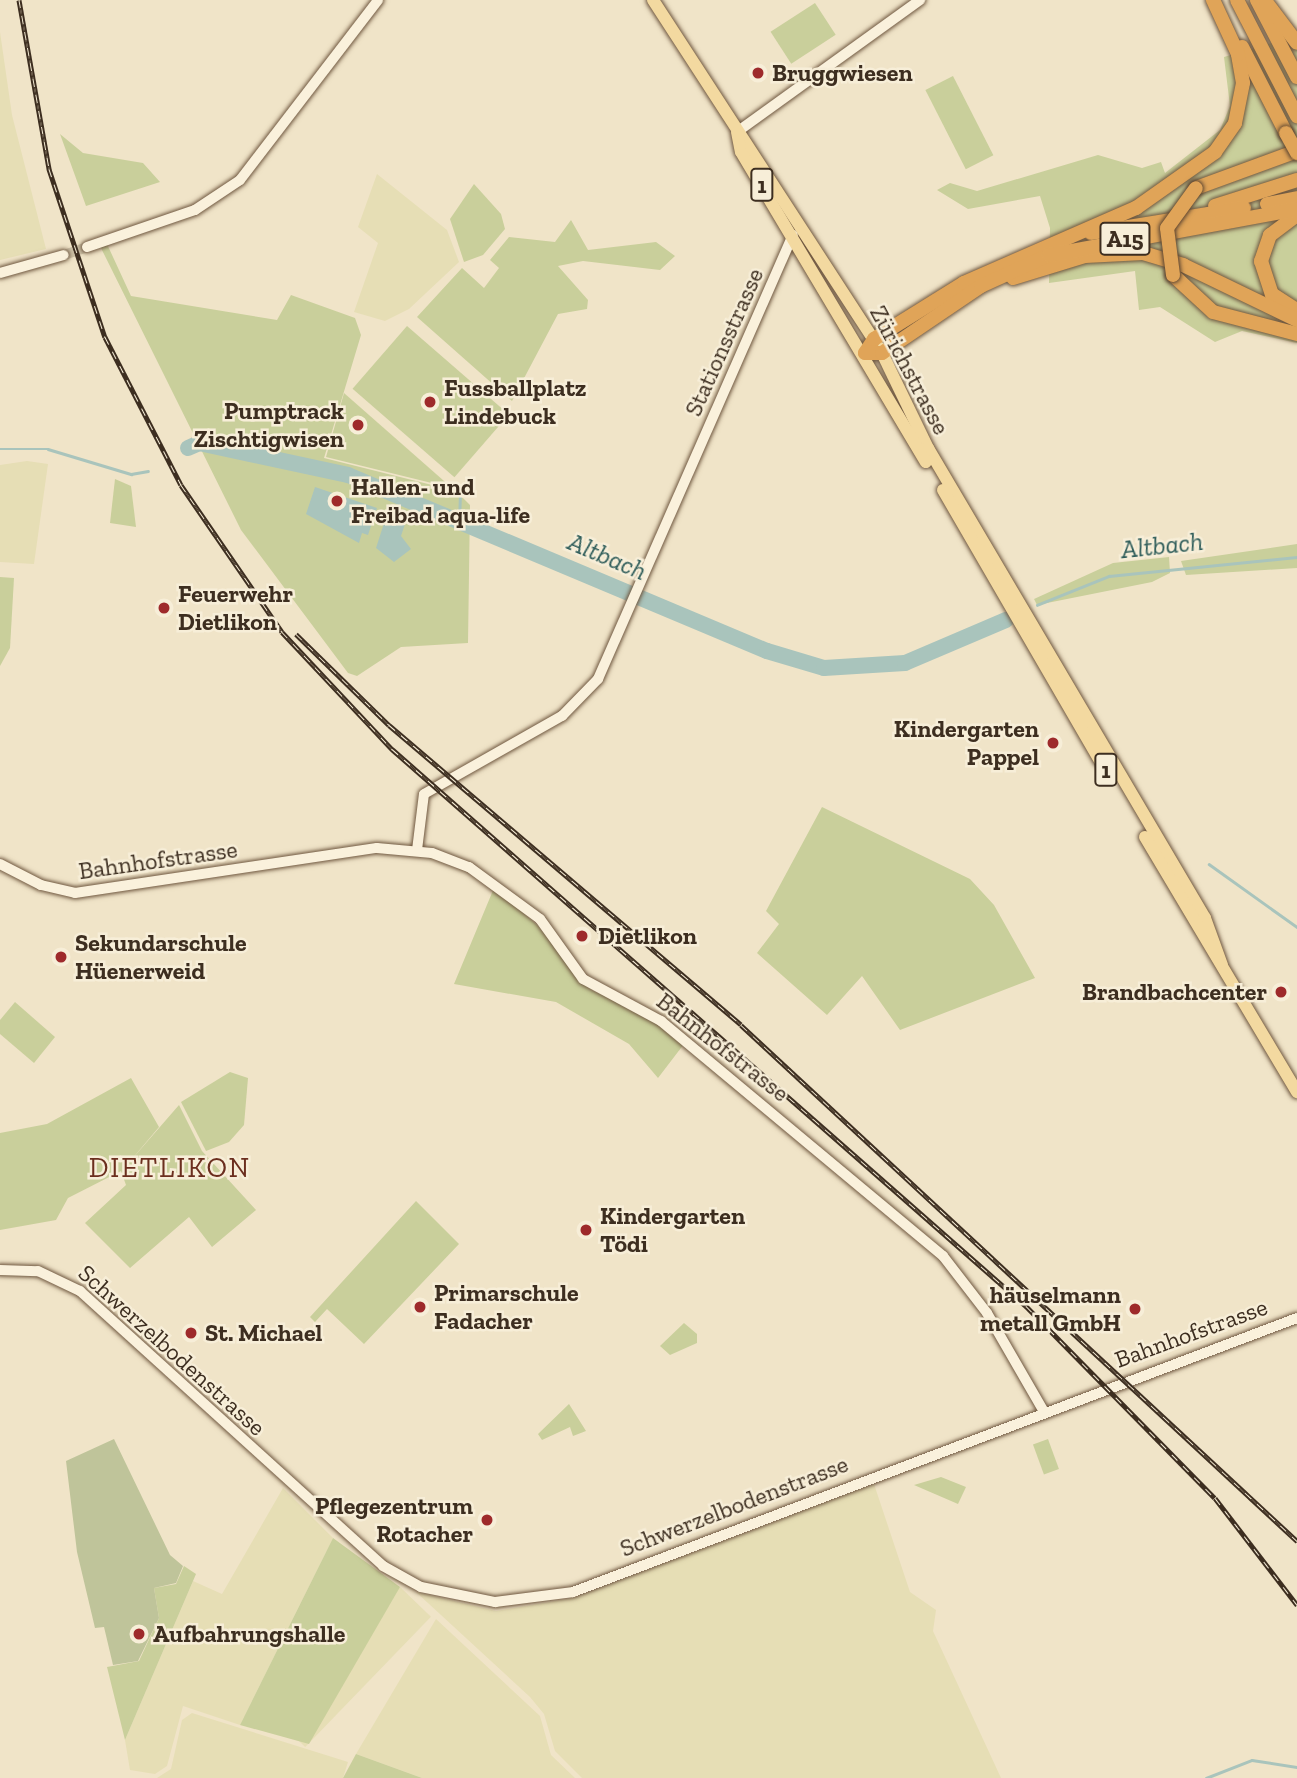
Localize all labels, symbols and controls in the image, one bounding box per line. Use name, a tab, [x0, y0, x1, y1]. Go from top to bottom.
place label: Bruggwiesen	[772, 59, 913, 87]
marker: Bruggwiesen	[750, 65, 766, 81]
road number: 1	[750, 166, 774, 204]
road number: A15	[1099, 220, 1151, 258]
street label: Stationsstrasse	[679, 264, 769, 420]
street label: Zürichstrasse	[864, 301, 956, 439]
place label: Fussballplatz Lindebuck	[444, 374, 586, 430]
marker: Fussballplatz Lindebuck	[422, 394, 438, 410]
place label: Pumptrack Zischtigwisen	[194, 397, 344, 453]
marker: Pumptrack Zischtigwisen	[350, 417, 366, 433]
place label: Hallen- und Freibad aqua-life	[351, 473, 530, 529]
marker: Hallen- und Freibad aqua-life	[329, 493, 345, 509]
water label: Altbach	[1119, 526, 1205, 566]
water label: Altbach	[563, 527, 651, 587]
place label: Feuerwehr Dietlikon	[178, 580, 293, 636]
marker: Feuerwehr Dietlikon	[156, 600, 172, 616]
place label: Kindergarten Pappel	[894, 715, 1039, 771]
marker: Kindergarten Pappel	[1045, 735, 1061, 751]
road number: 1	[1094, 750, 1118, 790]
street label: Bahnhofstrasse	[77, 835, 239, 885]
place label: Dietlikon	[598, 922, 697, 950]
marker: Dietlikon	[572, 926, 592, 946]
place label: Sekundarschule Hüenerweid	[75, 929, 247, 985]
marker: Sekundarschule Hüenerweid	[53, 949, 69, 965]
place label: Brandbachcenter	[1082, 978, 1267, 1006]
marker: Brandbachcenter	[1273, 984, 1289, 1000]
street label: Bahnhofstrasse	[651, 986, 795, 1108]
district label: DIETLIKON	[90, 1151, 250, 1185]
place label: Kindergarten Tödi	[600, 1202, 745, 1258]
marker: Kindergarten Tödi	[578, 1222, 594, 1238]
street label: Schwerzelbodenstrasse	[72, 1258, 272, 1442]
place label: Primarschule Fadacher	[434, 1279, 579, 1335]
place label: häuselmann metall GmbH	[980, 1281, 1121, 1337]
street label: Bahnhofstrasse	[1111, 1292, 1271, 1374]
marker: Primarschule Fadacher	[412, 1299, 428, 1315]
marker: häuselmann metall GmbH	[1127, 1301, 1143, 1317]
place label: St. Michael	[205, 1319, 322, 1347]
marker: St. Michael	[183, 1325, 199, 1341]
street label: Schwerzelbodenstrasse	[616, 1449, 852, 1563]
place label: Pflegezentrum Rotacher	[315, 1492, 473, 1548]
marker: Pflegezentrum Rotacher	[479, 1512, 495, 1528]
place label: Aufbahrungshalle	[153, 1620, 345, 1648]
marker: Aufbahrungshalle	[131, 1626, 147, 1642]

